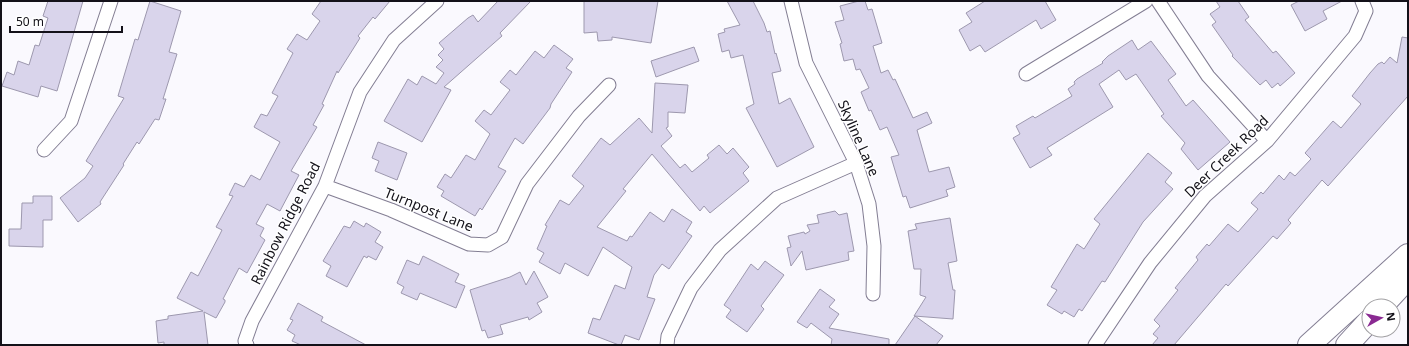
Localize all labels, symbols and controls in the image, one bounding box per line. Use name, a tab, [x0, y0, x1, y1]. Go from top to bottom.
scale bar	[10, 8, 122, 34]
text: 50 m	[16, 13, 44, 30]
street label: Skyline Lane	[834, 97, 884, 179]
street label: Deer Creek Road	[1180, 111, 1272, 201]
street label: Rainbow Ridge Road	[246, 159, 324, 287]
street label: Turnpost Lane	[382, 183, 476, 236]
north arrow	[1361, 298, 1401, 338]
text: N	[1383, 311, 1399, 322]

